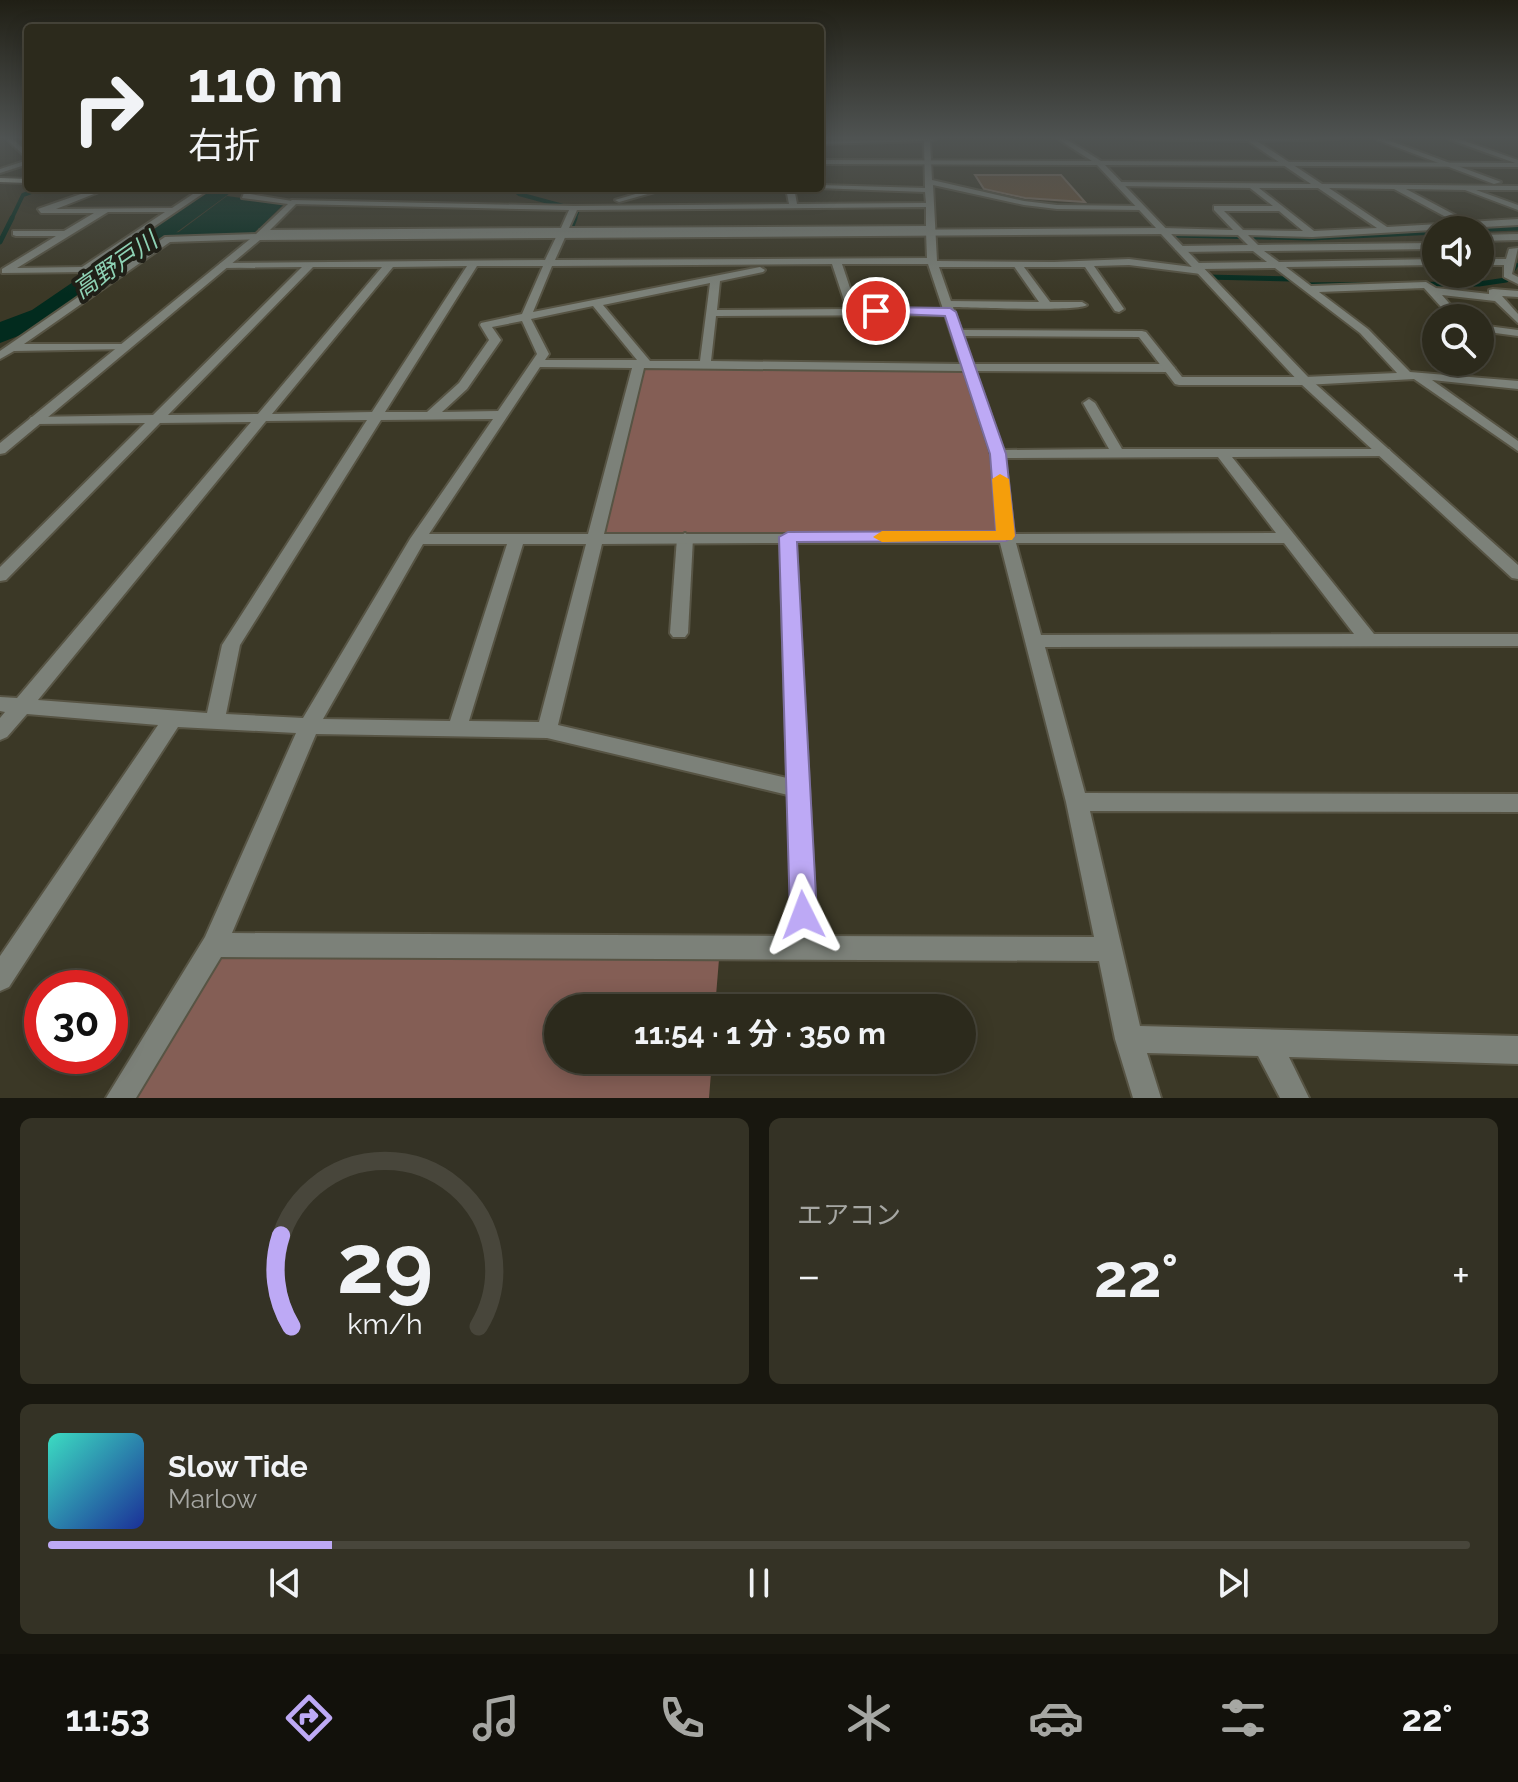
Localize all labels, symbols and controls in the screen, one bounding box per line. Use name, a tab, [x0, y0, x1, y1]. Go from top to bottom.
text: 110 m	[188, 49, 343, 115]
icon: right	[56, 56, 160, 160]
text: 右折	[188, 124, 260, 166]
map controls	[1422, 216, 1494, 376]
button: sound	[1422, 216, 1494, 288]
water label: 高野戸川	[67, 224, 165, 304]
pin	[842, 277, 910, 345]
icon: arrive	[854, 289, 898, 333]
button: search	[1422, 304, 1494, 376]
position arrow	[761, 873, 845, 957]
speed limit sign: 30	[24, 970, 128, 1074]
text: 11:54 · 1 分 · 350 m	[634, 1016, 886, 1051]
text: エアコン	[797, 1200, 901, 1230]
text: 29	[337, 1215, 432, 1312]
text: 22°	[1094, 1241, 1178, 1311]
text: −	[797, 1250, 821, 1301]
text: +	[1452, 1250, 1470, 1301]
text: km/h	[347, 1307, 422, 1341]
text: Slow Tide	[168, 1449, 308, 1484]
text: Marlow	[168, 1484, 257, 1514]
icon: previous	[263, 1561, 307, 1605]
icon: pause	[737, 1561, 781, 1605]
icon: next	[1211, 1561, 1255, 1605]
icon: directions	[281, 1690, 337, 1746]
icon: music	[468, 1690, 524, 1746]
icon: phone	[654, 1690, 710, 1746]
icon: climate	[841, 1690, 897, 1746]
icon: car	[1028, 1690, 1084, 1746]
icon: filters	[1215, 1690, 1271, 1746]
text: 11:53	[65, 1697, 150, 1739]
text: 22°	[1402, 1697, 1452, 1739]

